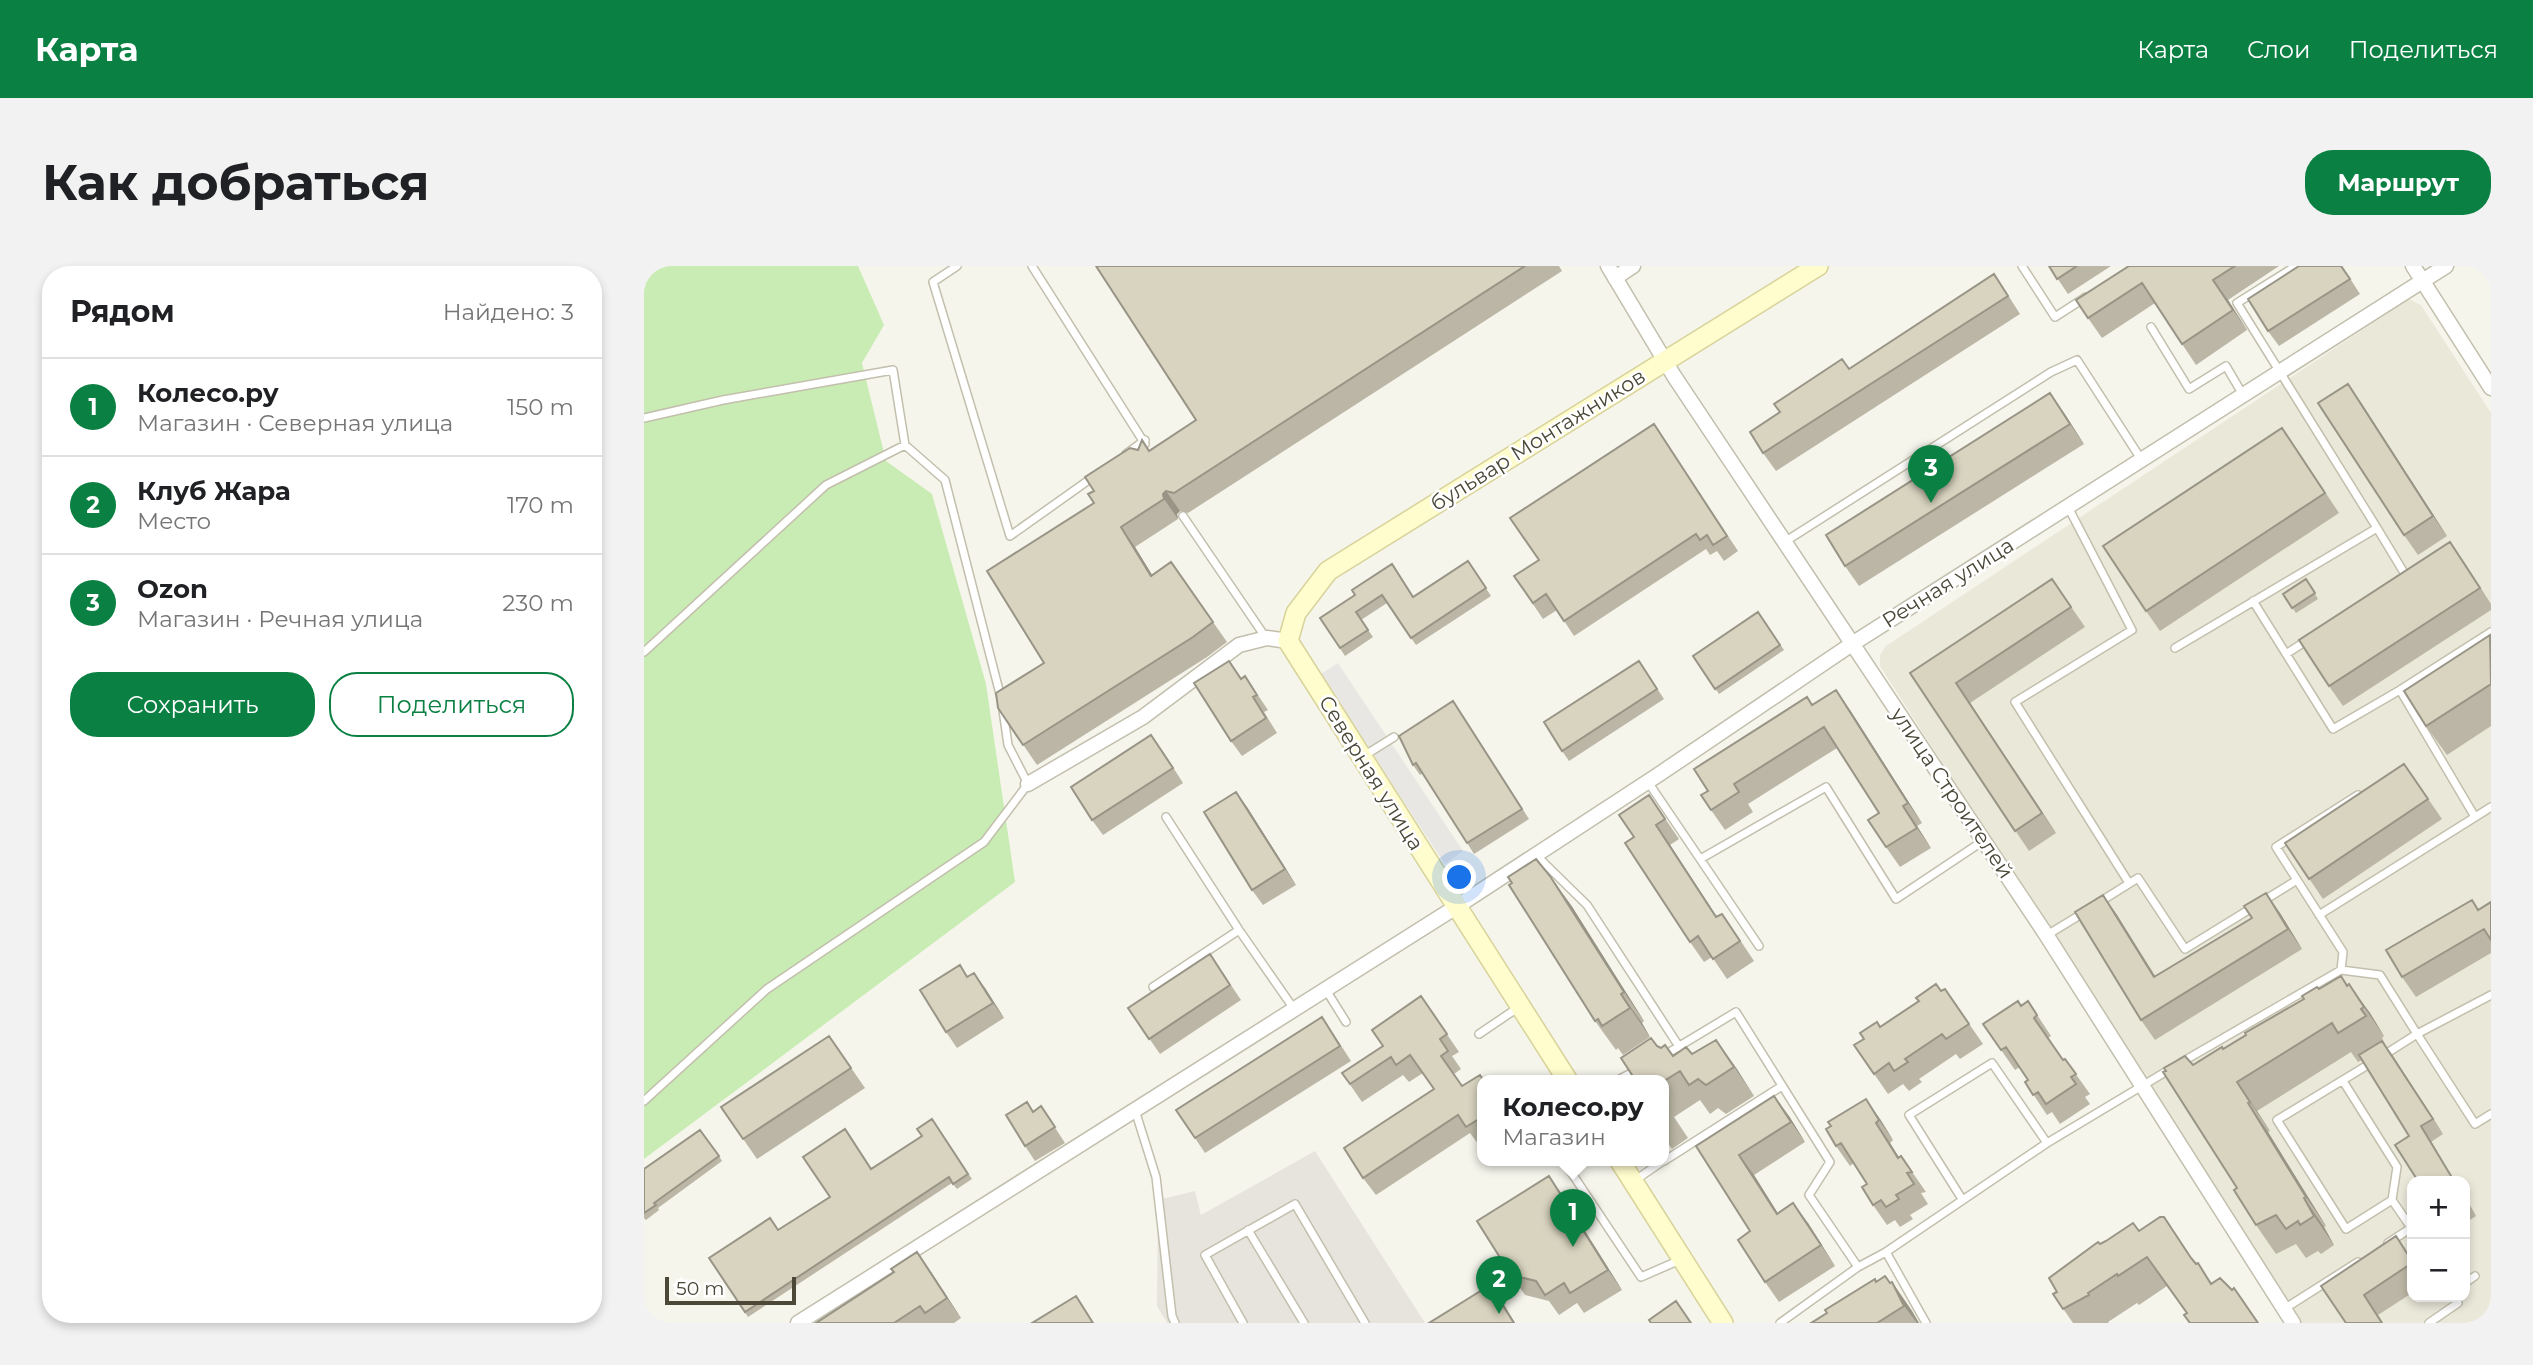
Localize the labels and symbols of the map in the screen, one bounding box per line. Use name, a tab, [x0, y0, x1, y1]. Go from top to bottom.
street label: бульвар Монтажников	[1426, 363, 1650, 516]
pin: 3	[1908, 445, 1954, 503]
street label: Речная улица	[1877, 532, 2018, 633]
street label: Северная улица	[1314, 691, 1429, 855]
street label: улица Строителей	[1885, 702, 2019, 883]
your location	[1442, 860, 1476, 894]
pin: 1	[1550, 1189, 1596, 1247]
pin: 2	[1476, 1256, 1522, 1314]
scale bar	[665, 1274, 796, 1306]

